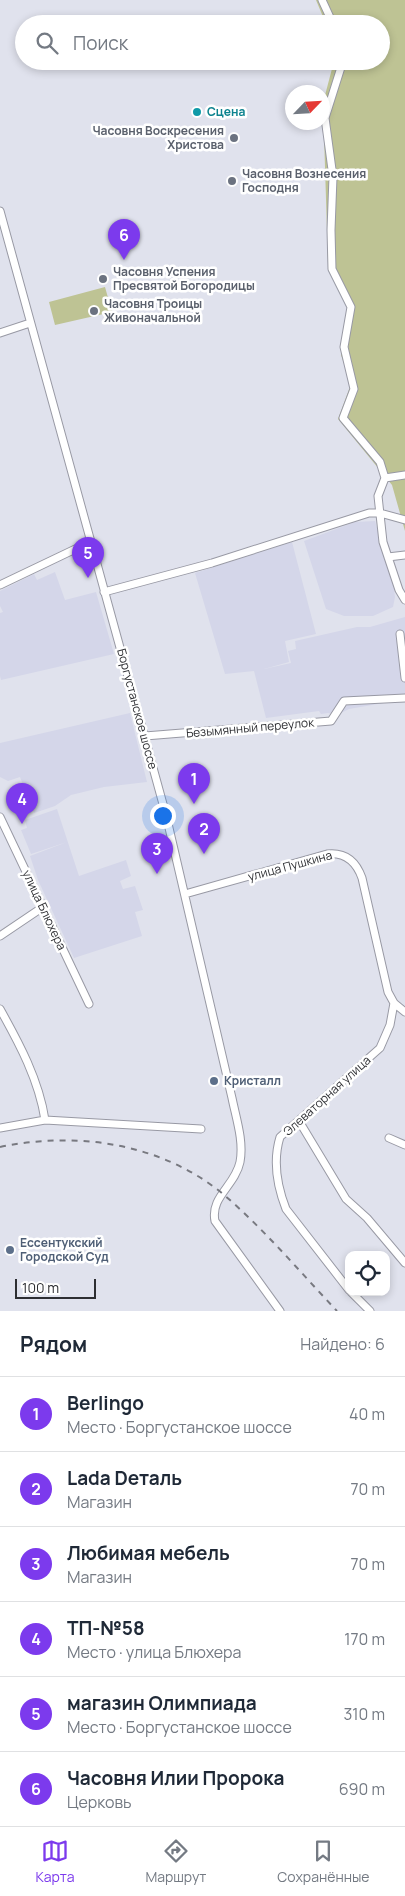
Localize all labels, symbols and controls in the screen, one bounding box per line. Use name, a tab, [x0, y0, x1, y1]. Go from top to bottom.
search box	[15, 15, 390, 70]
icon: search	[33, 29, 61, 57]
text: Поиск	[73, 30, 128, 56]
north arrow	[285, 85, 330, 130]
place label: Сцена	[207, 103, 245, 120]
marker: Сцена	[191, 106, 203, 118]
place label: Часовня Воскресения Христова	[92, 122, 224, 153]
marker: Часовня Воскресения Христова	[228, 132, 240, 144]
place label: Часовня Вознесения Господня	[242, 165, 366, 196]
marker: Часовня Вознесения Господня	[226, 175, 238, 187]
pin: 6	[108, 219, 140, 260]
place label: Часовня Успения Пресвятой Богородицы	[113, 263, 255, 294]
marker: Часовня Успения Пресвятой Богородицы	[97, 273, 109, 285]
place label: Часовня Троицы Живоначальной	[104, 295, 202, 326]
marker: Часовня Троицы Живоначальной	[88, 305, 100, 317]
pin: 5	[72, 537, 104, 578]
street label: Боргустанское шоссе	[113, 647, 162, 771]
street label: Безымянный переулок	[185, 713, 316, 742]
pin: 1	[178, 763, 210, 804]
pin: 4	[6, 783, 38, 824]
your location	[150, 803, 176, 829]
pin: 2	[188, 813, 220, 854]
pin: 3	[141, 833, 173, 874]
street label: улица Пушкина	[246, 846, 334, 885]
street label: улица Блюхера	[18, 867, 70, 953]
street label: Элеваторная улица	[279, 1052, 374, 1140]
place label: Кристалл	[224, 1072, 281, 1089]
marker: Кристалл	[208, 1075, 220, 1087]
place label: Ессентукский Городской Суд	[20, 1234, 109, 1265]
marker: Ессентукский Городской Суд	[4, 1244, 16, 1256]
map controls	[345, 1251, 390, 1296]
button: locate	[345, 1251, 390, 1296]
scale bar	[15, 1276, 96, 1299]
text: 100 m	[22, 1278, 59, 1297]
text: Рядом	[20, 1330, 87, 1358]
text: Найдено: 6	[300, 1333, 385, 1355]
text: Berlingo	[67, 1390, 144, 1416]
text: 1	[32, 1403, 40, 1425]
text: 40 m	[349, 1403, 385, 1425]
text: Место · Боргустанское шоссе	[67, 1416, 292, 1438]
text: Lada Dеталь	[67, 1465, 182, 1491]
text: 2	[31, 1478, 41, 1500]
text: 70 m	[350, 1478, 385, 1500]
text: Магазин	[67, 1491, 132, 1513]
text: Любимая мебель	[67, 1540, 230, 1566]
text: 3	[31, 1553, 41, 1575]
text: 70 m	[350, 1553, 385, 1575]
text: Магазин	[67, 1566, 132, 1588]
text: ТП-№58	[67, 1615, 145, 1641]
text: 4	[31, 1628, 41, 1650]
text: 170 m	[344, 1628, 385, 1650]
text: Место · улица Блюхера	[67, 1641, 241, 1663]
text: магазин Олимпиада	[67, 1690, 257, 1716]
text: 5	[31, 1703, 41, 1725]
text: 310 m	[343, 1703, 385, 1725]
text: Место · Боргустанское шоссе	[67, 1716, 292, 1738]
text: Часовня Илии Пророка	[67, 1765, 284, 1791]
text: 6	[31, 1778, 41, 1800]
text: 690 m	[339, 1778, 385, 1800]
text: Церковь	[67, 1791, 132, 1813]
tab: Карта	[35, 1837, 74, 1886]
tab: Маршрут	[145, 1837, 206, 1886]
tab: Сохранённые	[277, 1837, 370, 1886]

